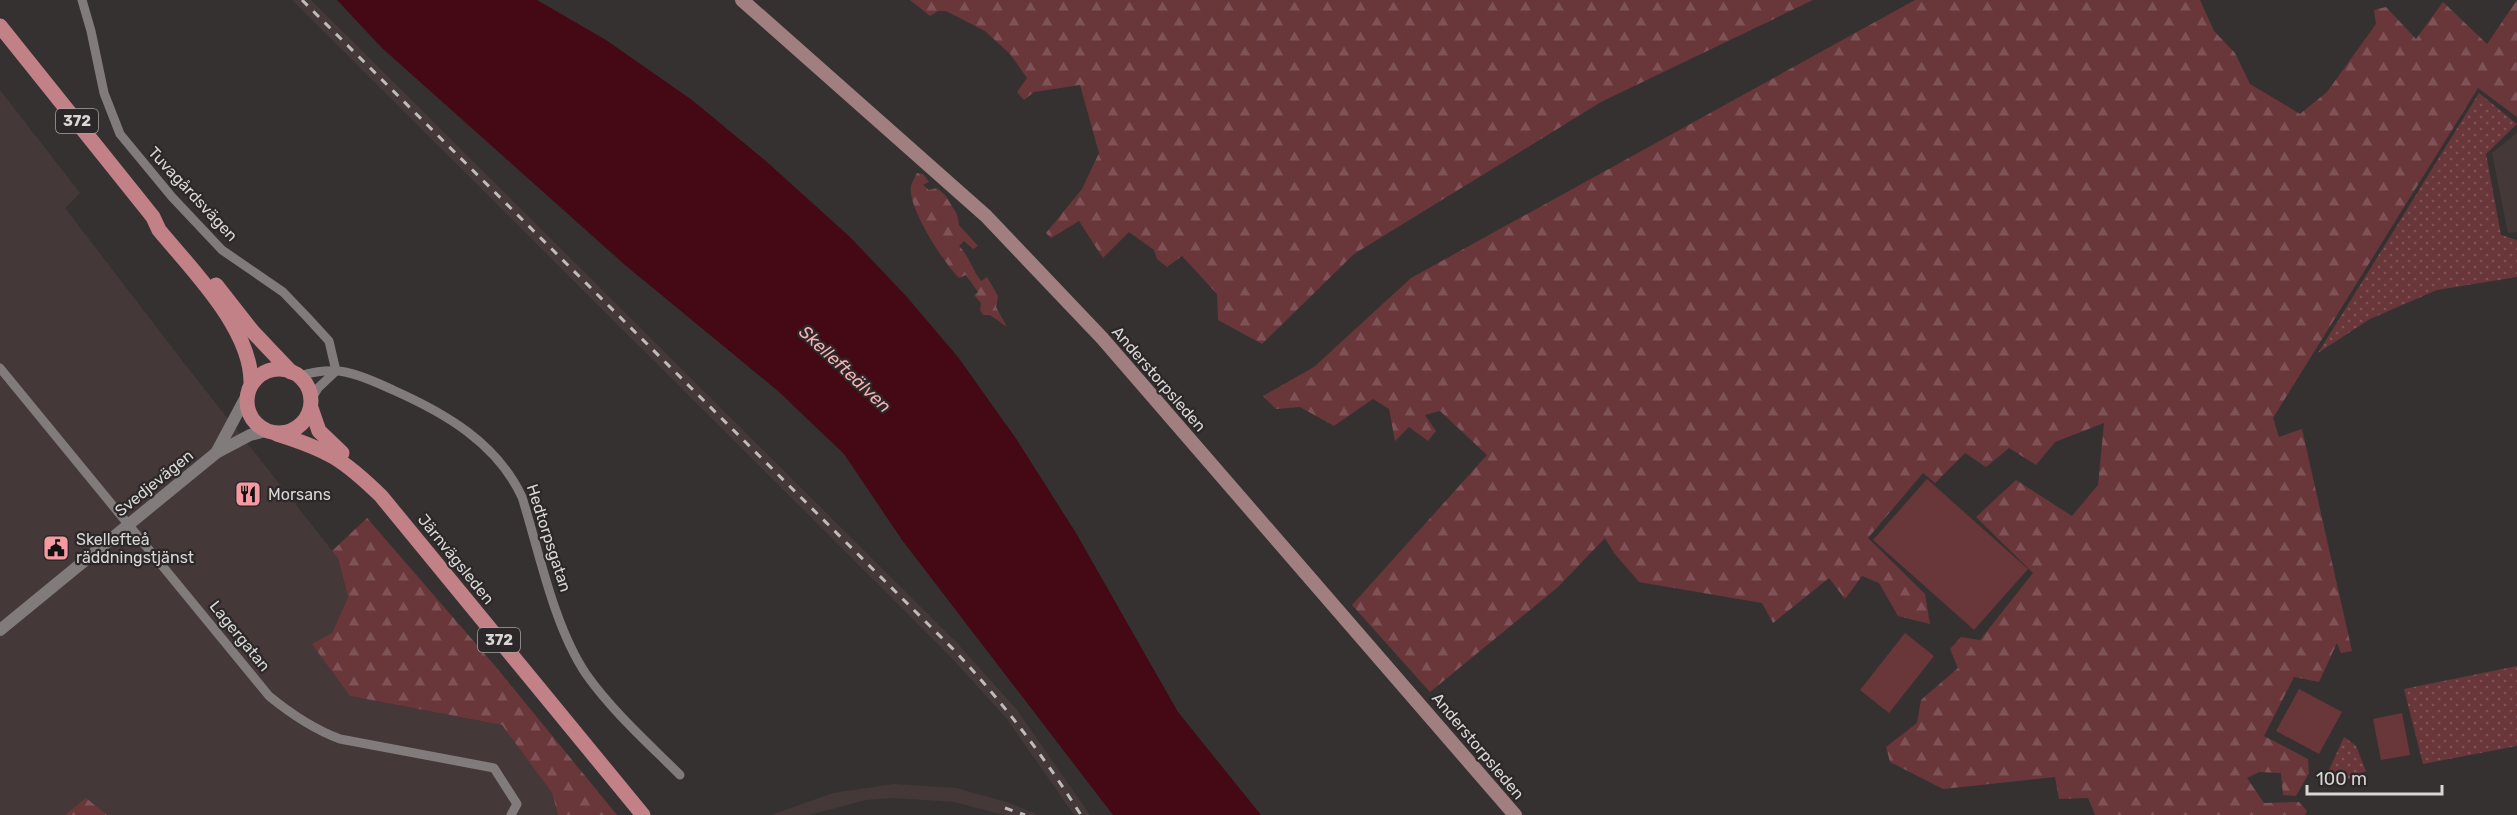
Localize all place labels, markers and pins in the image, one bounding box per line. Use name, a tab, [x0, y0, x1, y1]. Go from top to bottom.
restaurant icon: Morsans	[233, 479, 263, 509]
place label: Morsans	[268, 485, 331, 504]
place label: Skellefteå räddningstjänst	[76, 530, 194, 567]
public building icon: Skellefteå räddningstjänst	[41, 533, 71, 563]

